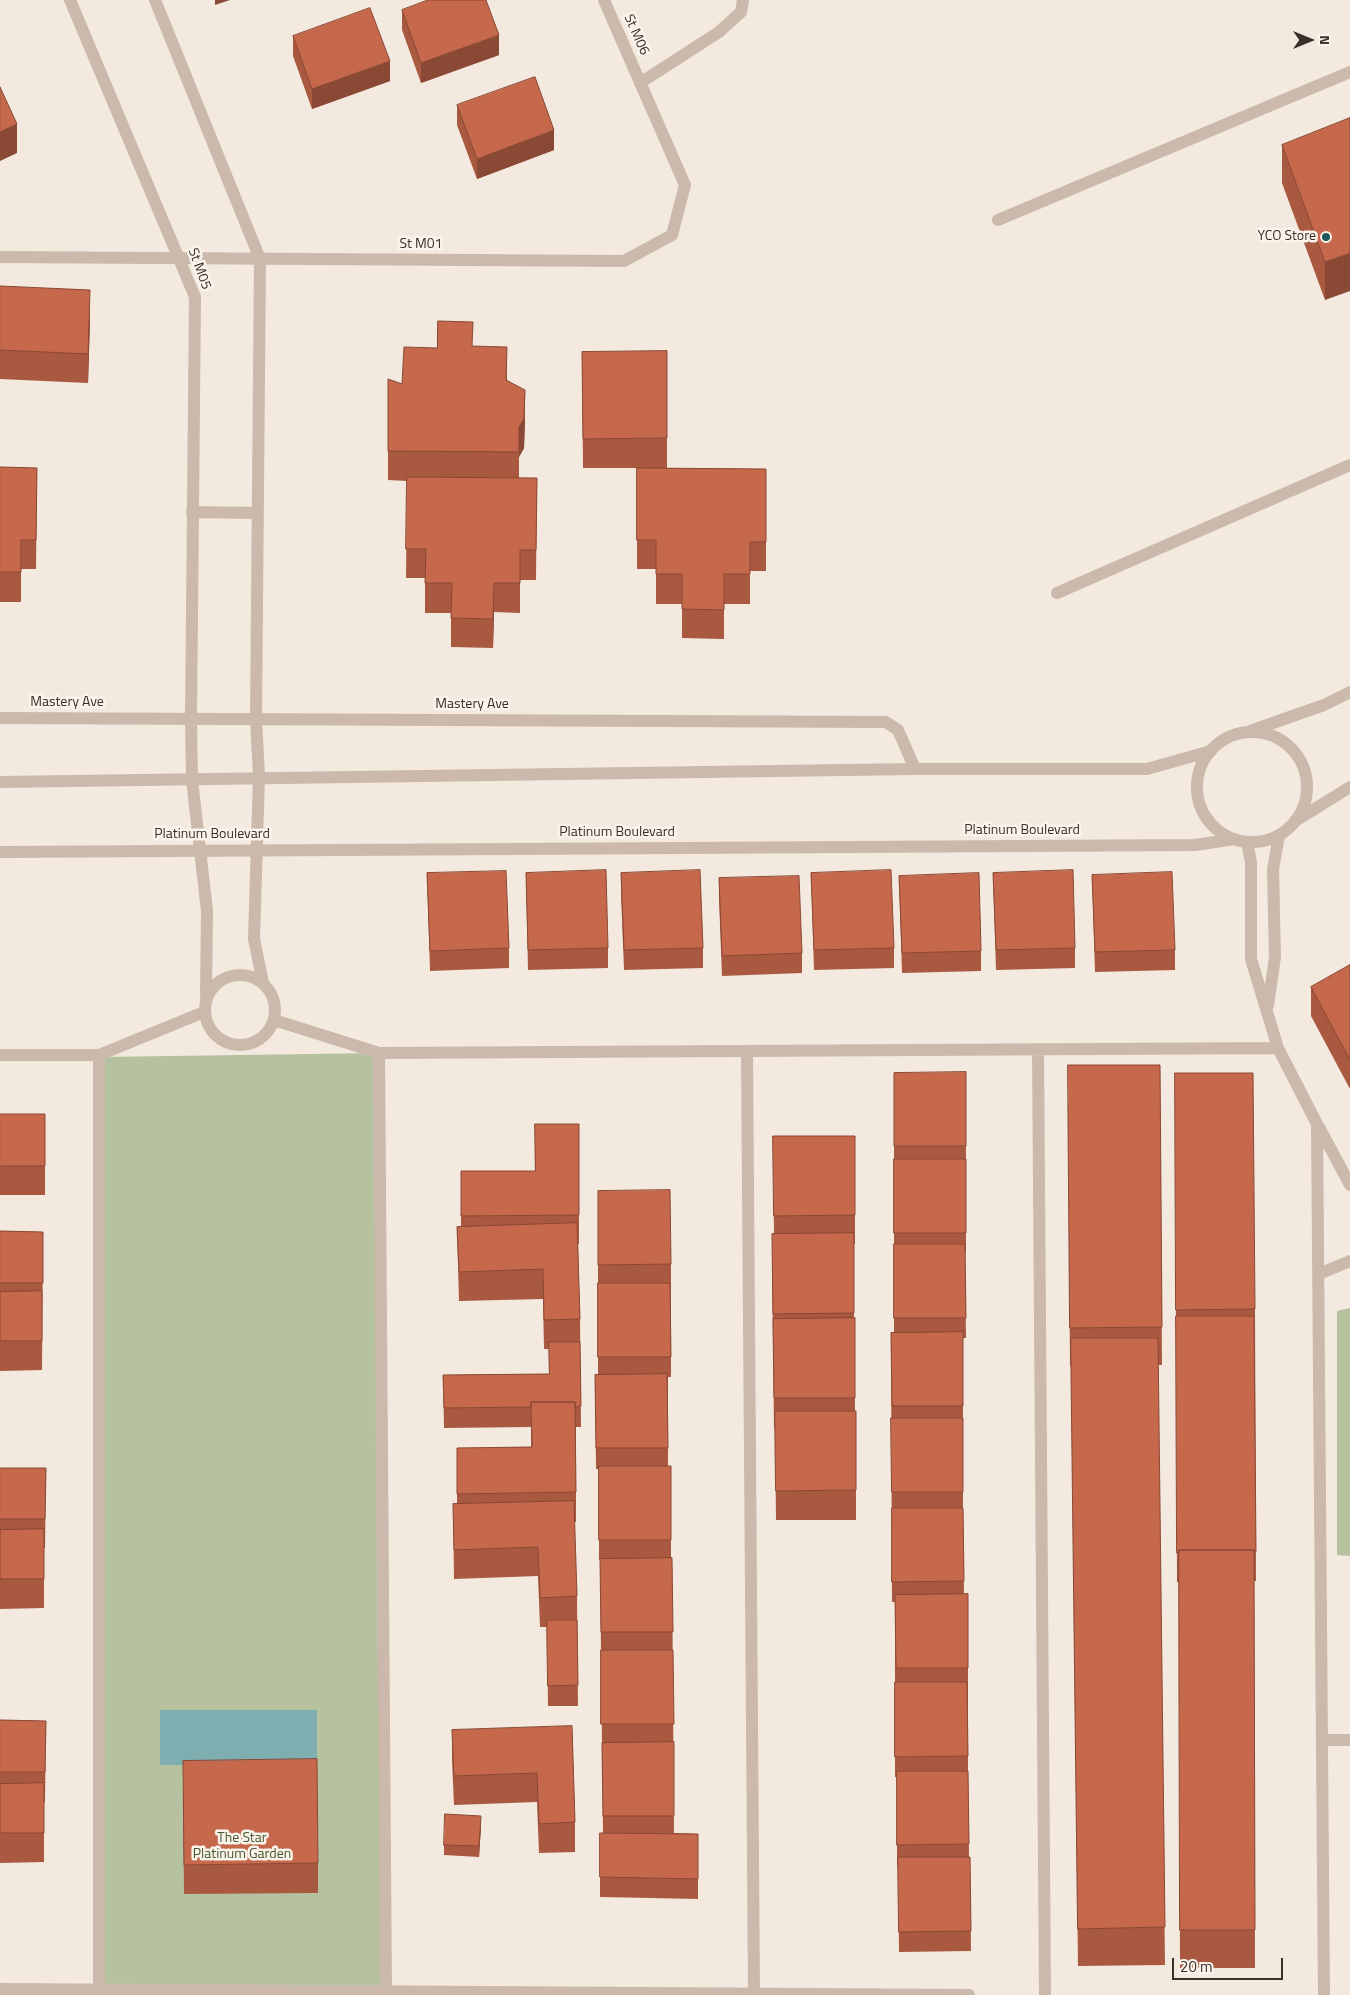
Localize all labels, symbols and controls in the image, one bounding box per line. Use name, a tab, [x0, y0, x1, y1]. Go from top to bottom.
street label: St M06	[620, 12, 652, 58]
north arrow	[1285, 15, 1335, 65]
text: N	[1315, 35, 1336, 45]
place label: YCO Store	[1258, 229, 1316, 245]
marker: YCO Store	[1320, 231, 1332, 243]
street label: St M01	[400, 237, 442, 253]
street label: St M05	[184, 246, 214, 292]
street label: Mastery Ave	[30, 695, 104, 711]
street label: Mastery Ave	[435, 697, 509, 713]
street label: Platinum Boulevard	[964, 823, 1080, 839]
street label: Platinum Boulevard	[559, 825, 675, 841]
street label: Platinum Boulevard	[154, 827, 270, 843]
park label: The Star Platinum Garden	[193, 1831, 291, 1864]
scale bar	[1175, 1948, 1286, 1980]
text: 20 m	[1180, 1955, 1213, 1978]

